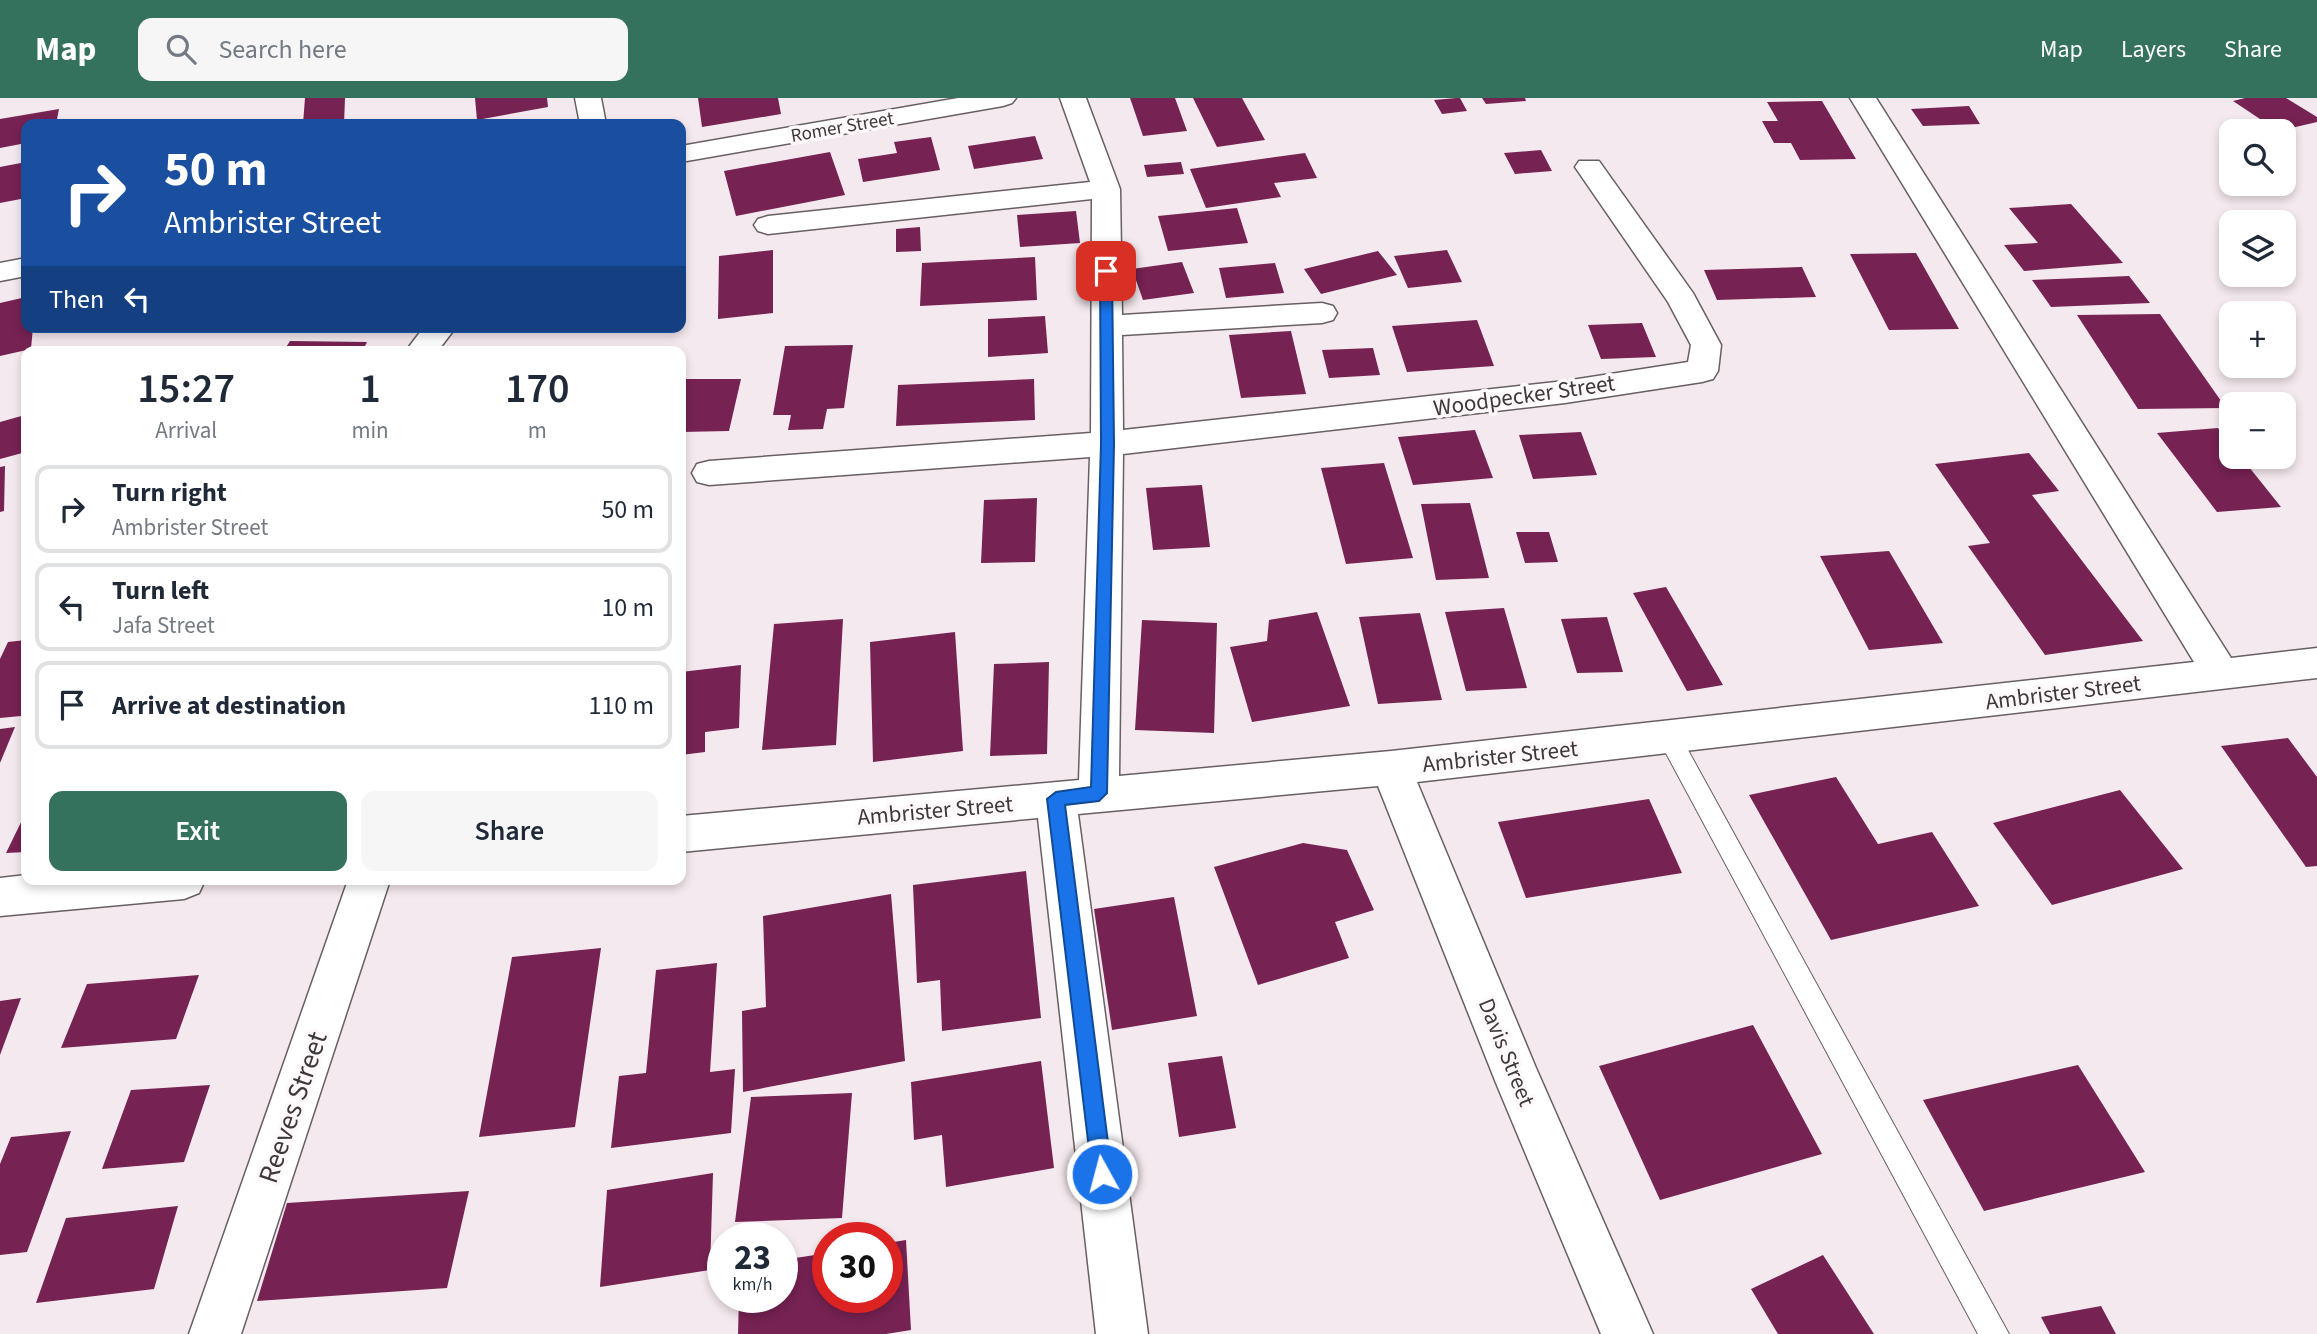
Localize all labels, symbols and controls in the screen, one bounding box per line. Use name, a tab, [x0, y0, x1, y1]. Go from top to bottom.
search box	[138, 18, 628, 81]
text: Map	[35, 26, 96, 73]
icon: search	[162, 30, 200, 68]
text: Search here	[218, 31, 347, 68]
text: Map	[2040, 32, 2083, 67]
text: Layers	[2121, 32, 2186, 67]
text: Share	[2224, 32, 2282, 67]
street label: Romer Street	[789, 105, 896, 150]
map controls	[2219, 119, 2296, 469]
button: search	[2219, 119, 2296, 196]
text: 50 m	[164, 135, 268, 205]
icon: right	[49, 147, 140, 238]
text: Ambrister Street	[164, 200, 381, 246]
button: layers	[2219, 210, 2296, 287]
pin	[1076, 241, 1136, 301]
icon: arrive	[1087, 252, 1125, 290]
icon: left	[118, 280, 156, 318]
text: Then	[49, 281, 104, 318]
button: +	[2219, 301, 2296, 378]
text: 15:27	[137, 359, 235, 419]
text: 1	[359, 359, 381, 419]
text: 170	[505, 359, 570, 419]
street label: Woodpecker Street	[1431, 366, 1617, 425]
button: −	[2219, 392, 2296, 469]
text: Arrival	[155, 414, 217, 447]
text: min	[351, 414, 389, 447]
text: m	[528, 414, 547, 447]
text: Turn right	[112, 474, 227, 511]
icon: right	[53, 490, 91, 528]
text: 50 m	[601, 491, 654, 528]
text: Ambrister Street	[112, 511, 268, 544]
text: Turn left	[112, 572, 209, 609]
icon: left	[53, 588, 91, 626]
text: 10 m	[601, 589, 654, 626]
text: Jafa Street	[112, 609, 215, 642]
street label: Ambrister Street	[1984, 667, 2143, 718]
icon: arrive	[53, 686, 91, 724]
text: Arrive at destination	[112, 687, 346, 724]
text: 110 m	[588, 687, 654, 724]
street label: Ambrister Street	[1421, 732, 1580, 781]
street label: Ambrister Street	[856, 787, 1014, 834]
button: Exit	[49, 791, 347, 871]
button: Share	[361, 791, 658, 871]
street label: Davis Street	[1470, 993, 1543, 1111]
street label: Reeves Street	[248, 1026, 338, 1188]
position arrow	[1065, 1137, 1139, 1211]
speed limit sign: 30	[812, 1222, 903, 1313]
text: 23	[734, 1233, 771, 1283]
text: km/h	[733, 1272, 772, 1297]

